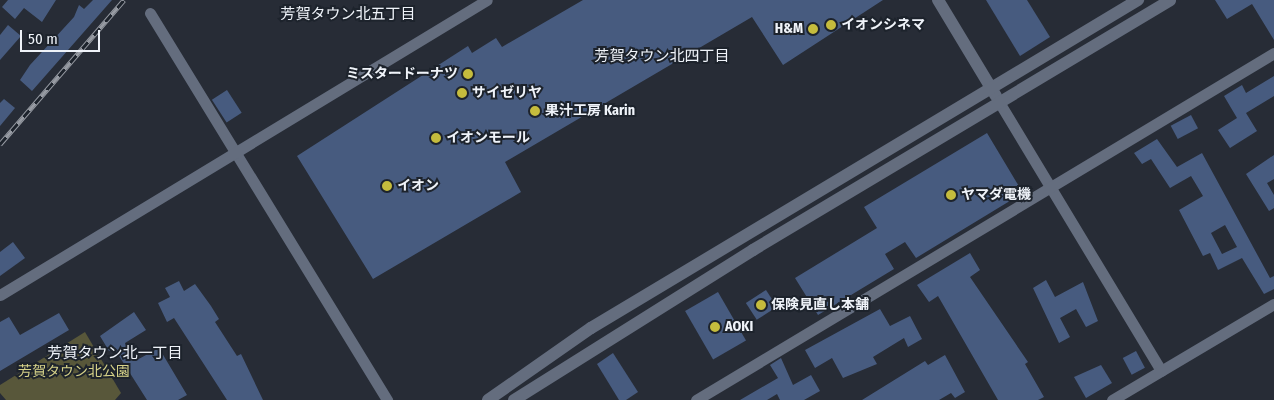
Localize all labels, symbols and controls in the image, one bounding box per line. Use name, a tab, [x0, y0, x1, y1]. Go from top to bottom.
district label: 芳賀タウン北五丁目	[281, 6, 415, 24]
place label: イオンシネマ	[841, 17, 925, 33]
marker: イオンシネマ	[825, 19, 837, 31]
scale bar	[22, 20, 102, 52]
place label: H&M	[775, 21, 803, 37]
marker: H&M	[807, 23, 819, 35]
text: 50 m	[28, 30, 58, 48]
district label: 芳賀タウン北四丁目	[595, 48, 729, 66]
place label: ミスタードーナツ	[346, 66, 458, 82]
marker: ミスタードーナツ	[462, 68, 474, 80]
place label: サイゼリヤ	[472, 85, 542, 101]
marker: サイゼリヤ	[456, 87, 468, 99]
place label: 果汁工房 Karin	[545, 103, 635, 119]
marker: 果汁工房 Karin	[529, 105, 541, 117]
place label: イオンモール	[446, 130, 530, 146]
marker: イオンモール	[430, 132, 442, 144]
place label: イオン	[397, 178, 439, 194]
marker: イオン	[381, 180, 393, 192]
place label: ヤマダ電機	[961, 187, 1031, 203]
marker: ヤマダ電機	[945, 189, 957, 201]
place label: 保険見直し本舗	[771, 297, 869, 313]
marker: 保険見直し本舗	[755, 299, 767, 311]
place label: AOKI	[725, 319, 753, 335]
marker: AOKI	[709, 321, 721, 333]
district label: 芳賀タウン北一丁目	[48, 345, 182, 363]
park label: 芳賀タウン北公園	[18, 364, 130, 380]

